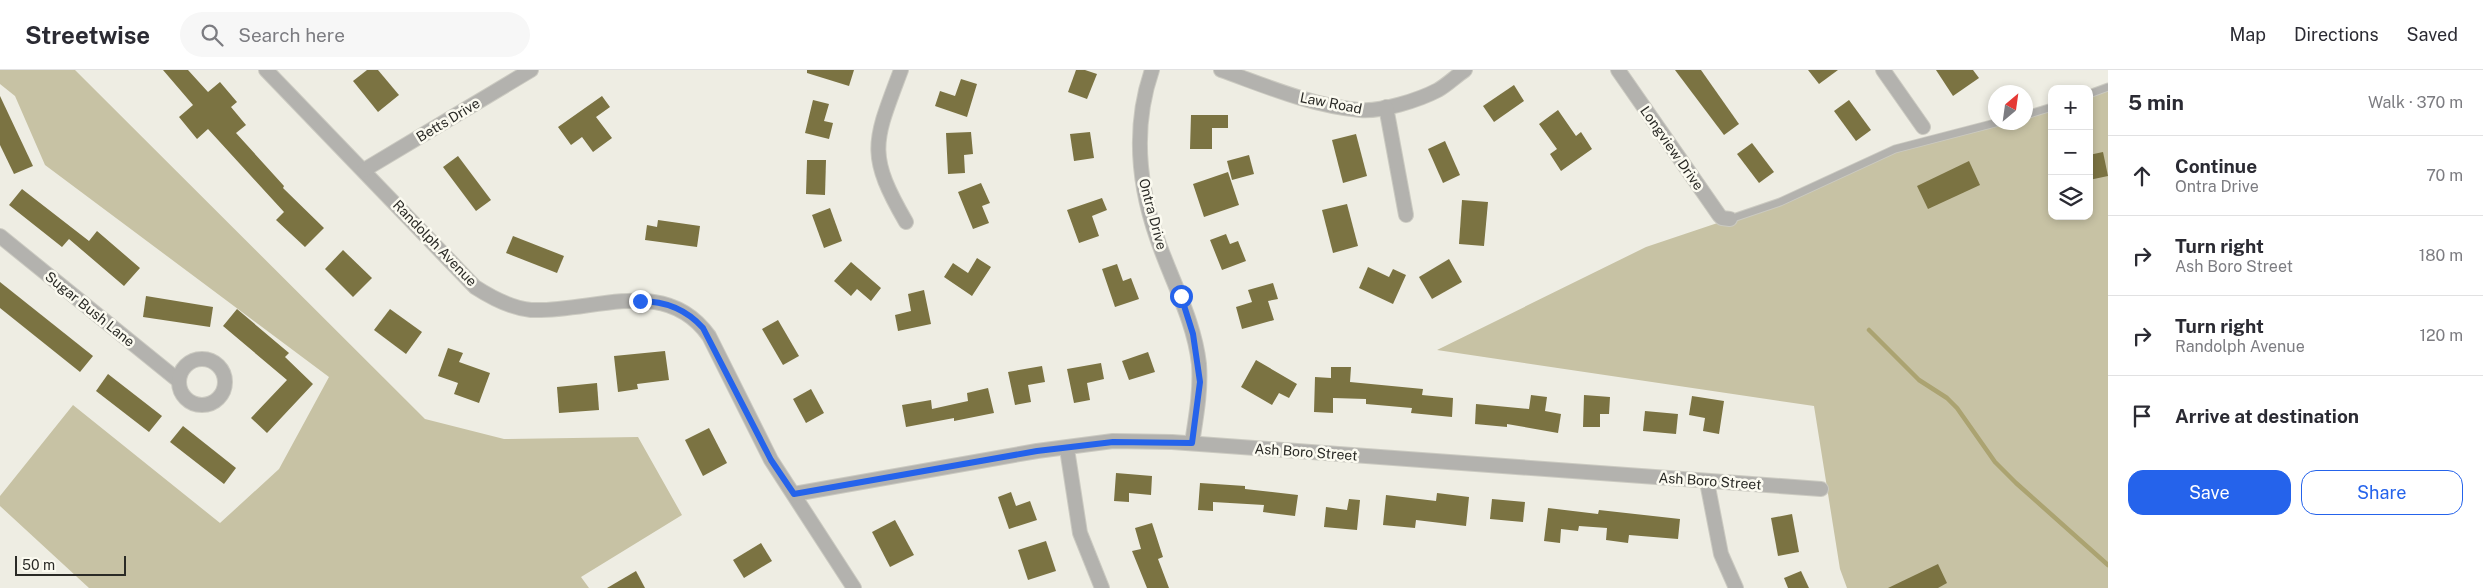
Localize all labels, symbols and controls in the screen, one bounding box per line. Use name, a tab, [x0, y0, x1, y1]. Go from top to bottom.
search box	[180, 12, 530, 57]
text: Streetwise	[25, 21, 150, 49]
icon: search	[198, 21, 226, 49]
text: Search here	[238, 24, 345, 46]
text: Map	[2229, 24, 2266, 45]
text: Directions	[2294, 24, 2379, 45]
text: Saved	[2407, 24, 2458, 45]
north arrow	[1988, 85, 2033, 130]
map controls	[2048, 85, 2093, 220]
button: +	[2048, 85, 2093, 130]
street label: Law Road	[1299, 89, 1363, 117]
text: 5 min	[2128, 90, 2184, 115]
text: Walk · 370 m	[2368, 93, 2463, 112]
street label: Betts Drive	[413, 95, 483, 145]
street label: Longview Drive	[1637, 103, 1707, 193]
button: −	[2048, 130, 2093, 175]
text: Continue	[2175, 155, 2257, 177]
icon: ahead	[2128, 162, 2156, 190]
text: 70 m	[2426, 166, 2463, 185]
button: layers	[2048, 175, 2093, 220]
street label: Ontra Drive	[1136, 177, 1170, 252]
text: Ontra Drive	[2175, 177, 2259, 196]
street label: Randolph Avenue	[390, 197, 480, 289]
text: Turn right	[2175, 235, 2264, 257]
icon: right	[2128, 242, 2156, 270]
text: 180 m	[2419, 246, 2463, 265]
text: Ash Boro Street	[2175, 257, 2293, 276]
street label: Sugar Bush Lane	[42, 268, 138, 350]
route start	[1170, 285, 1193, 308]
route end	[629, 290, 652, 313]
text: Turn right	[2175, 315, 2264, 337]
icon: right	[2128, 322, 2156, 350]
text: 120 m	[2419, 326, 2463, 345]
text: Randolph Avenue	[2175, 337, 2305, 356]
icon: arrive	[2128, 402, 2156, 430]
text: Arrive at destination	[2175, 405, 2359, 427]
street label: Ash Boro Street	[1254, 440, 1358, 464]
street label: Ash Boro Street	[1658, 469, 1762, 493]
button: Save	[2128, 470, 2291, 515]
button: Share	[2301, 470, 2463, 515]
scale bar	[15, 553, 126, 576]
text: 50 m	[22, 557, 55, 573]

